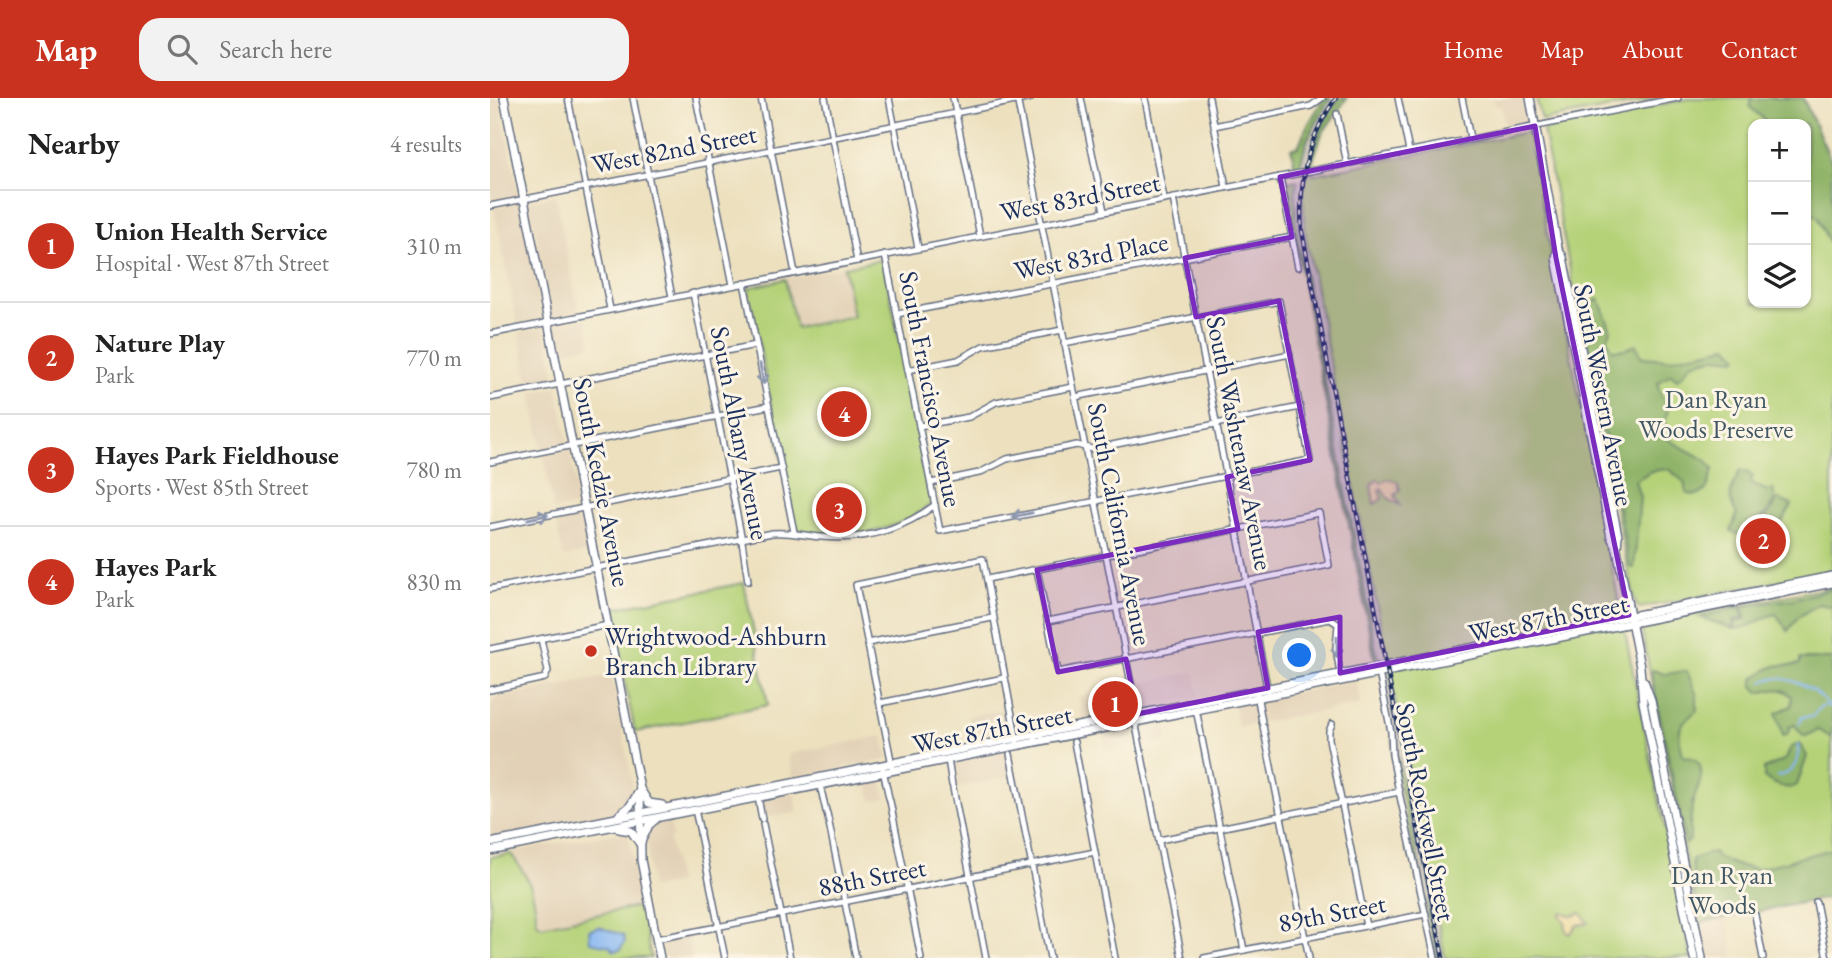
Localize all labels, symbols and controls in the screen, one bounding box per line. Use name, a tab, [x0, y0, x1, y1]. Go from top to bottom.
search box	[139, 18, 629, 81]
text: Map	[35, 28, 97, 71]
icon: search	[163, 30, 201, 68]
text: Search here	[219, 32, 332, 66]
text: Home	[1443, 34, 1503, 65]
text: Map	[1541, 34, 1584, 65]
text: About	[1622, 34, 1683, 65]
text: Contact	[1721, 34, 1797, 65]
street label: West 82nd Street	[589, 116, 759, 182]
map controls	[1748, 119, 1811, 308]
button: +	[1748, 119, 1811, 182]
text: Nearby	[28, 124, 120, 163]
text: 4 results	[390, 129, 462, 159]
street label: West 83rd Street	[997, 165, 1163, 229]
button: −	[1748, 182, 1811, 245]
text: Union Health Service	[95, 214, 327, 248]
street label: West 83rd Place	[1011, 224, 1171, 288]
text: 1	[45, 231, 57, 261]
text: 310 m	[406, 231, 462, 261]
button: layers	[1748, 245, 1811, 308]
text: Hospital · West 87th Street	[95, 248, 329, 278]
street label: South Francisco Avenue	[891, 268, 971, 510]
street label: South Western Avenue	[1566, 281, 1642, 509]
street label: South Washtenaw Avenue	[1199, 313, 1281, 573]
street label: South Albany Avenue	[703, 323, 777, 543]
text: Nature Play	[95, 326, 225, 360]
text: 2	[45, 343, 57, 373]
text: 770 m	[406, 343, 462, 373]
text: Park	[95, 360, 134, 390]
one-way arrow	[756, 362, 769, 385]
street label: South Kedzie Avenue	[565, 375, 639, 589]
park label: Dan Ryan Woods Preserve	[1639, 382, 1794, 446]
pin: 4	[821, 388, 867, 440]
street label: South California Avenue	[1080, 400, 1160, 648]
text: Hayes Park Fieldhouse	[95, 438, 339, 472]
text: 3	[45, 455, 57, 485]
text: 780 m	[406, 455, 462, 485]
text: Sports · West 85th Street	[95, 472, 308, 502]
pin: 3	[816, 484, 862, 536]
one-way arrow	[526, 509, 549, 523]
one-way arrow	[1011, 509, 1034, 523]
pin: 2	[1740, 515, 1786, 567]
text: Hayes Park	[95, 550, 216, 584]
text: 4	[45, 567, 57, 597]
text: 830 m	[406, 567, 462, 597]
text: Park	[95, 584, 134, 614]
street label: West 87th Street	[1465, 586, 1631, 650]
place label: Wrightwood-Ashburn Branch Library	[605, 619, 827, 683]
one-way arrow	[1330, 635, 1344, 658]
your location	[1282, 638, 1316, 672]
marker: Wrightwood-Ashburn Branch Library	[583, 643, 599, 659]
pin: 1	[1092, 678, 1138, 730]
street label: West 87th Street	[909, 697, 1075, 761]
street label: South Rockwell Street	[1388, 700, 1464, 924]
street label: 88th Street	[815, 850, 929, 904]
park label: Dan Ryan Woods	[1671, 858, 1774, 922]
street label: 89th Street	[1275, 886, 1389, 940]

